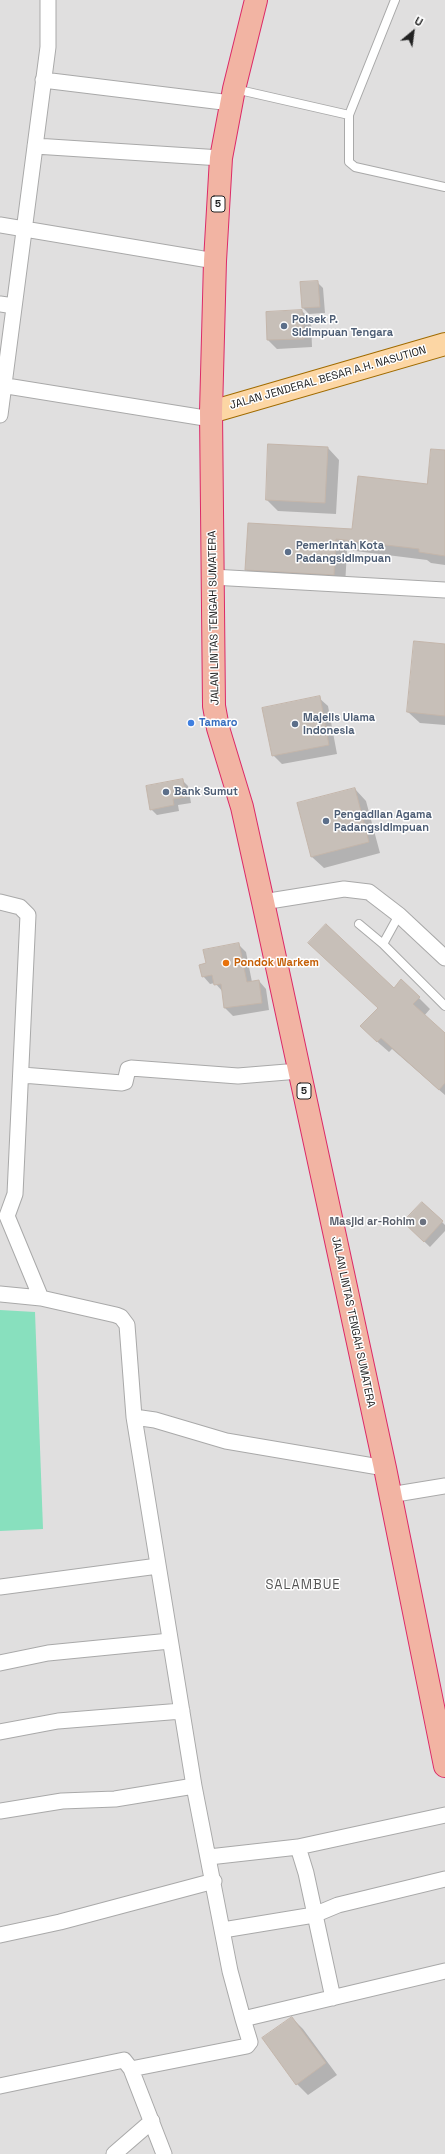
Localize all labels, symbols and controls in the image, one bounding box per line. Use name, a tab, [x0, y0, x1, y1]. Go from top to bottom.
north arrow	[393, 12, 433, 52]
text: U	[412, 14, 425, 29]
road number: 5	[211, 196, 225, 212]
place label: Polsek P. Sidimpuan Tengara	[292, 313, 393, 339]
marker: Polsek P. Sidimpuan Tengara	[279, 321, 289, 331]
street label: JALAN JENDERAL BESAR A.H. NASUTION	[228, 344, 428, 412]
street label: JALAN LINTAS TENGAH SUMATERA	[206, 531, 222, 705]
place label: Pemerintah Kota Padangsidimpuan	[296, 539, 391, 565]
marker: Pemerintah Kota Padangsidimpuan	[283, 547, 293, 557]
place label: Majelis Ulama Indonesia	[303, 711, 375, 737]
place label: Tamaro	[199, 716, 238, 730]
marker: Tamaro	[186, 718, 196, 728]
marker: Majelis Ulama Indonesia	[290, 719, 300, 729]
place label: Bank Sumut	[174, 785, 238, 799]
marker: Bank Sumut	[161, 787, 171, 797]
place label: Pengadilan Agama Padangsidimpuan	[334, 808, 432, 834]
marker: Pengadilan Agama Padangsidimpuan	[321, 816, 331, 826]
place label: Pondok Warkem	[234, 956, 319, 970]
marker: Pondok Warkem	[221, 958, 231, 968]
road number: 5	[297, 1083, 311, 1099]
place label: Masjid ar-Rohim	[329, 1215, 415, 1229]
marker: Masjid ar-Rohim	[418, 1217, 428, 1227]
street label: JALAN LINTAS TENGAH SUMATERA	[328, 1235, 378, 1409]
district label: SALAMBUE	[265, 1577, 341, 1593]

